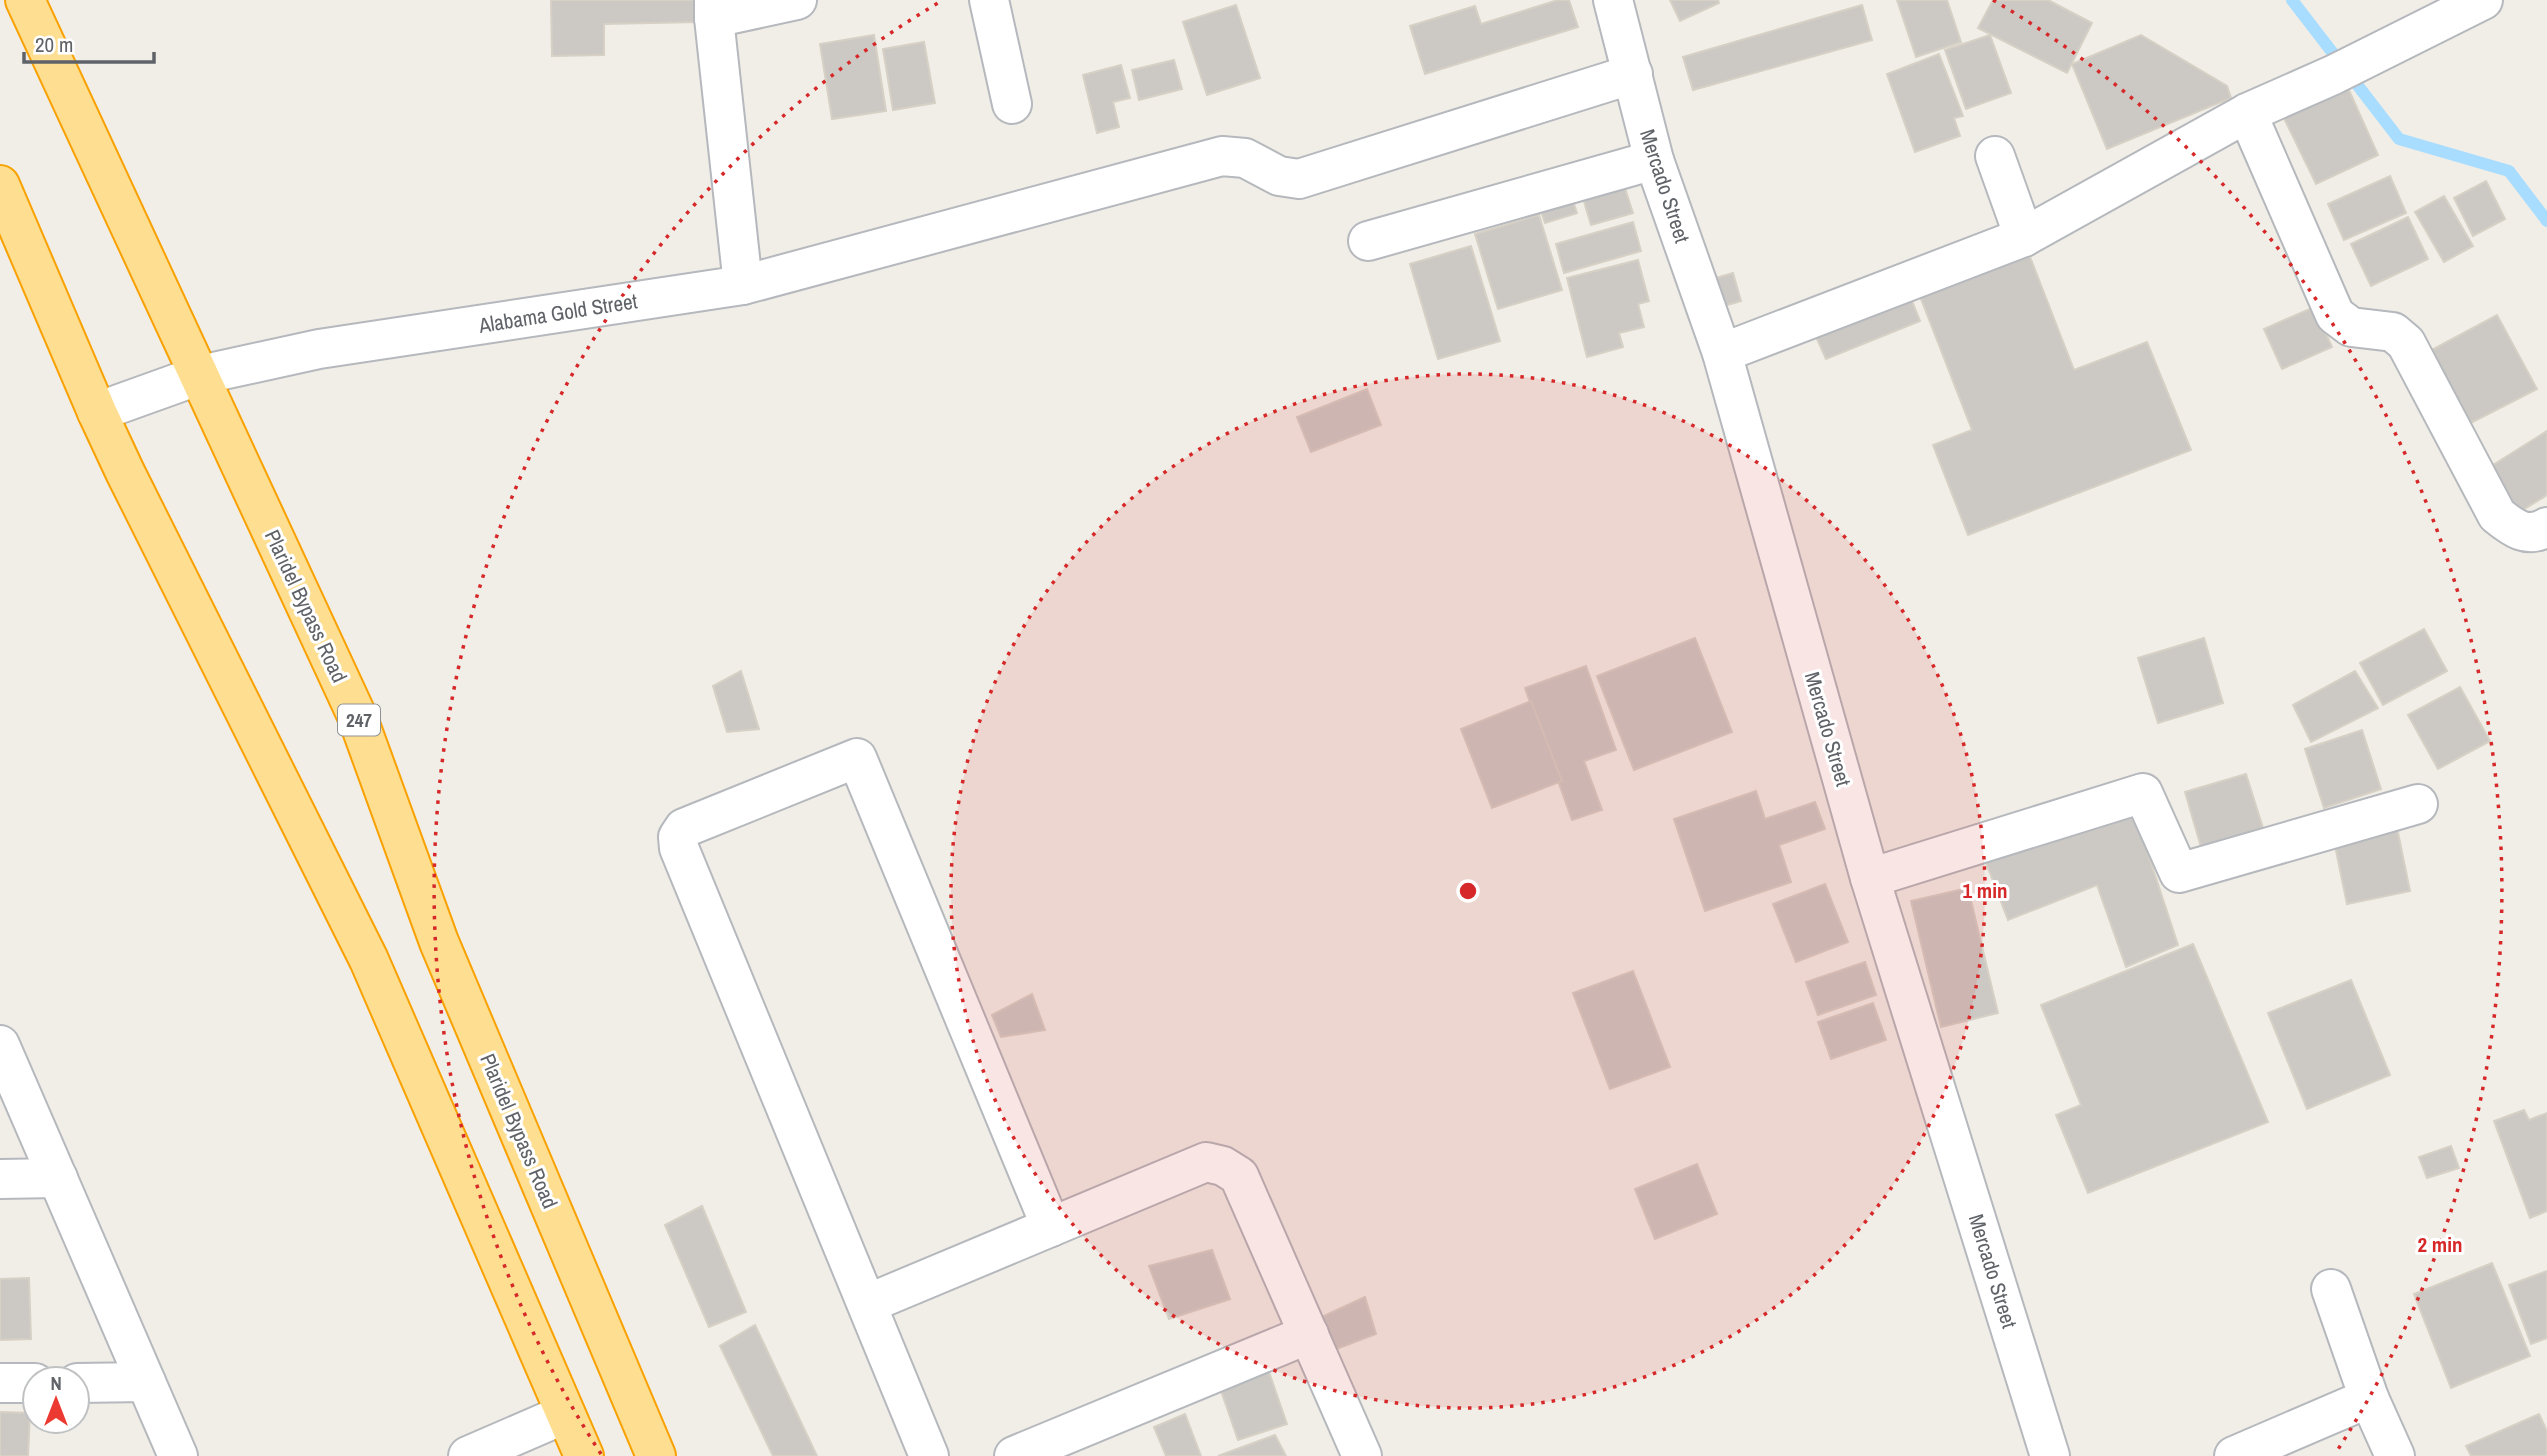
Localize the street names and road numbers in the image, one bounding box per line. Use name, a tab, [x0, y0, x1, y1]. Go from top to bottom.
street label: Mercado Street	[1633, 126, 1697, 247]
street label: Alabama Gold Street	[476, 286, 639, 340]
street label: Plaridel Bypass Road	[258, 525, 354, 687]
street label: Mercado Street	[1798, 668, 1858, 790]
road number: 247	[338, 705, 380, 736]
street label: Plaridel Bypass Road	[473, 1049, 565, 1213]
street label: Mercado Street	[1962, 1210, 2024, 1332]

